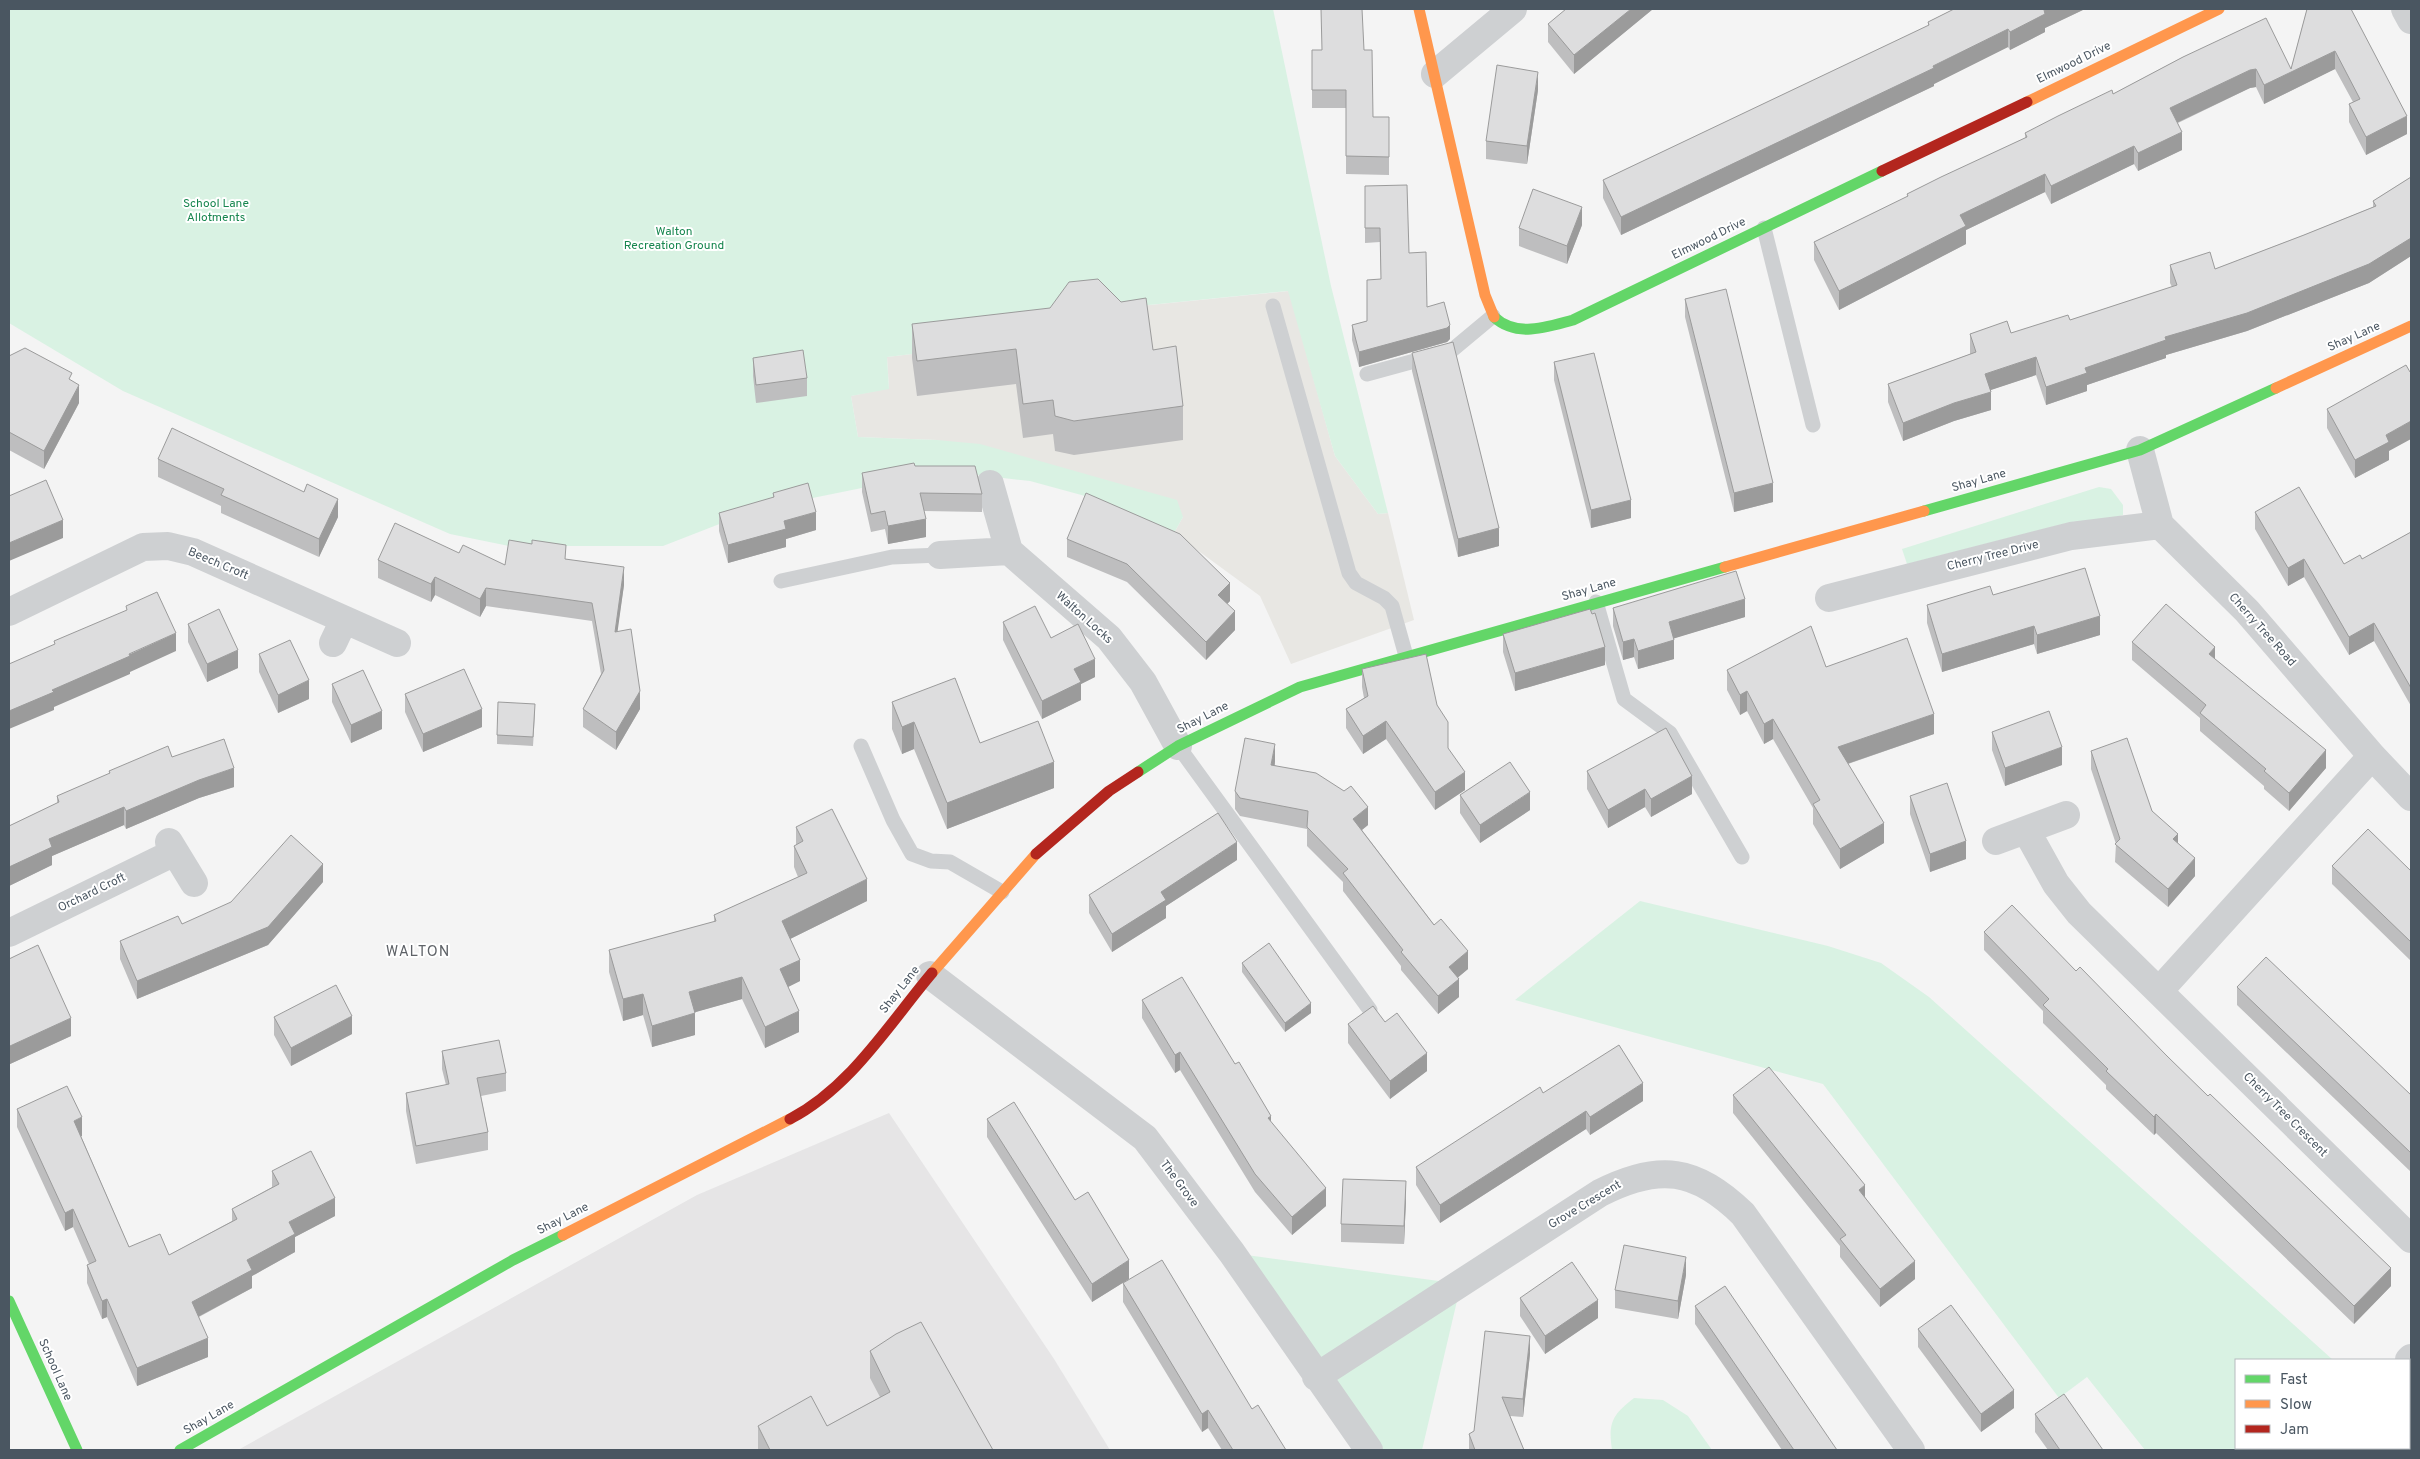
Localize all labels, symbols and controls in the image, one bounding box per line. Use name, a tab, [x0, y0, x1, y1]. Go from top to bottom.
street label: Elmwood Drive	[2034, 38, 2114, 88]
park label: School Lane Allotments	[183, 196, 249, 226]
street label: Elmwood Drive	[1669, 214, 1749, 264]
park label: Walton Recreation Ground	[624, 224, 724, 254]
street label: Shay Lane	[2325, 318, 2383, 356]
street label: Shay Lane	[1950, 466, 2008, 496]
street label: Cherry Tree Drive	[1945, 537, 2041, 575]
street label: Beech Croft	[185, 544, 251, 584]
street label: Shay Lane	[1560, 575, 1618, 605]
street label: Walton Locks	[1052, 588, 1116, 648]
street label: Cherry Tree Road	[2225, 590, 2299, 670]
street label: Shay Lane	[1174, 698, 1232, 738]
street label: Orchard Croft	[55, 870, 129, 916]
district label: WALTON	[386, 943, 450, 962]
street label: Shay Lane	[876, 963, 924, 1017]
street label: Cherry Tree Crescent	[2239, 1069, 2331, 1161]
street label: The Grove	[1156, 1157, 1202, 1211]
street label: Grove Crescent	[1546, 1177, 1624, 1233]
street label: Shay Lane	[534, 1199, 592, 1239]
street label: School Lane	[34, 1337, 76, 1403]
legend	[2235, 1359, 2410, 1449]
text: Fast	[2280, 1371, 2308, 1390]
text: Slow	[2280, 1396, 2312, 1415]
street label: Shay Lane	[181, 1397, 237, 1439]
text: Jam	[2280, 1421, 2309, 1440]

